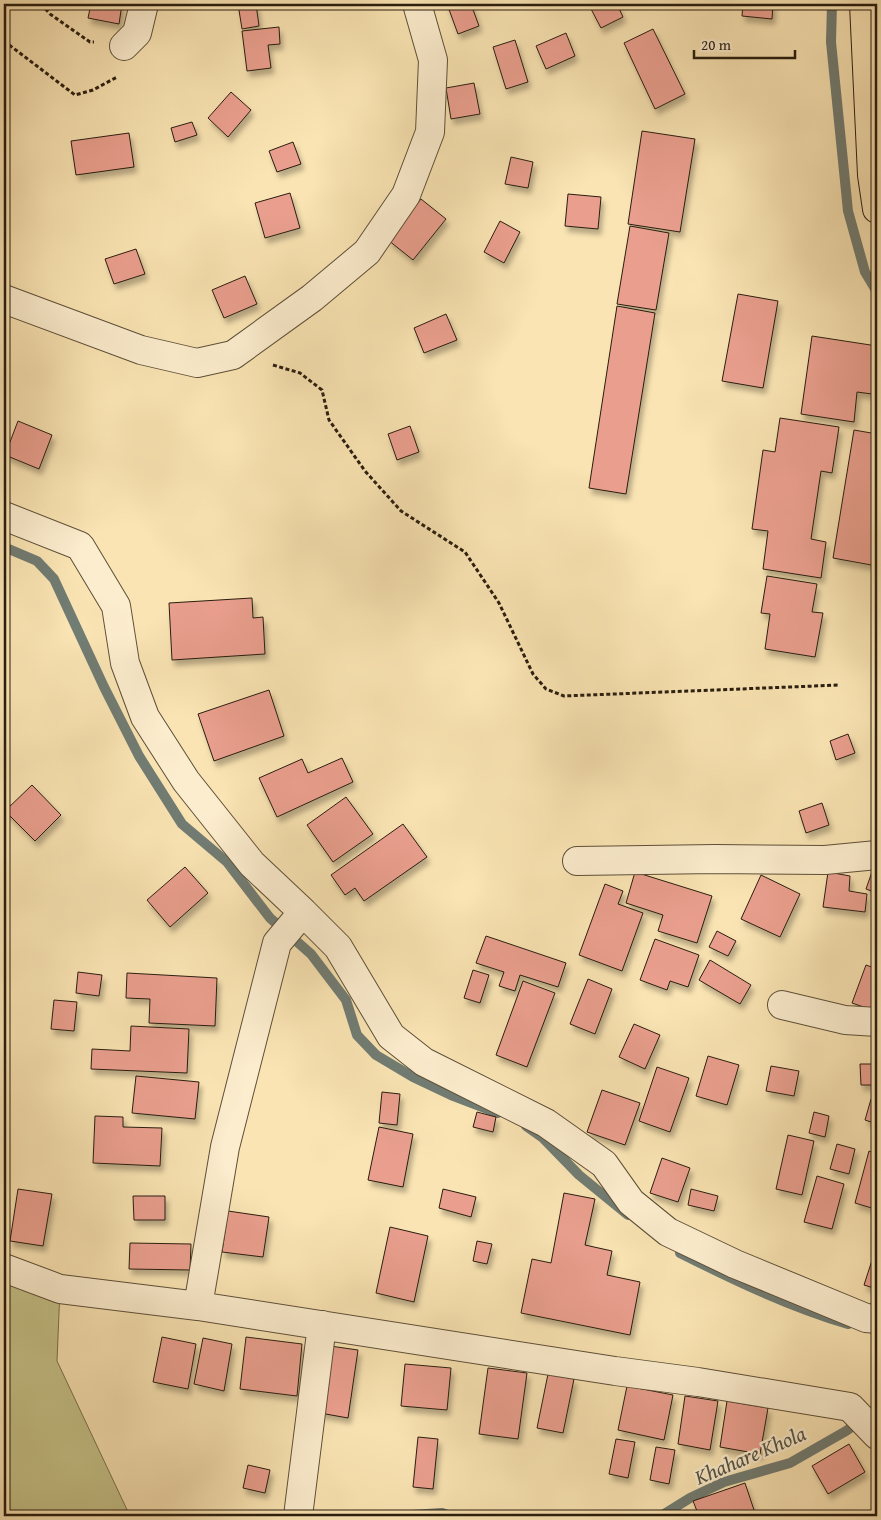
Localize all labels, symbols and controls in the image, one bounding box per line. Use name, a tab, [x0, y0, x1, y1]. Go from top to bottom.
scale bar	[694, 28, 795, 60]
text: 20 m	[701, 34, 732, 55]
water label: Khahare Khola	[689, 1418, 811, 1493]

